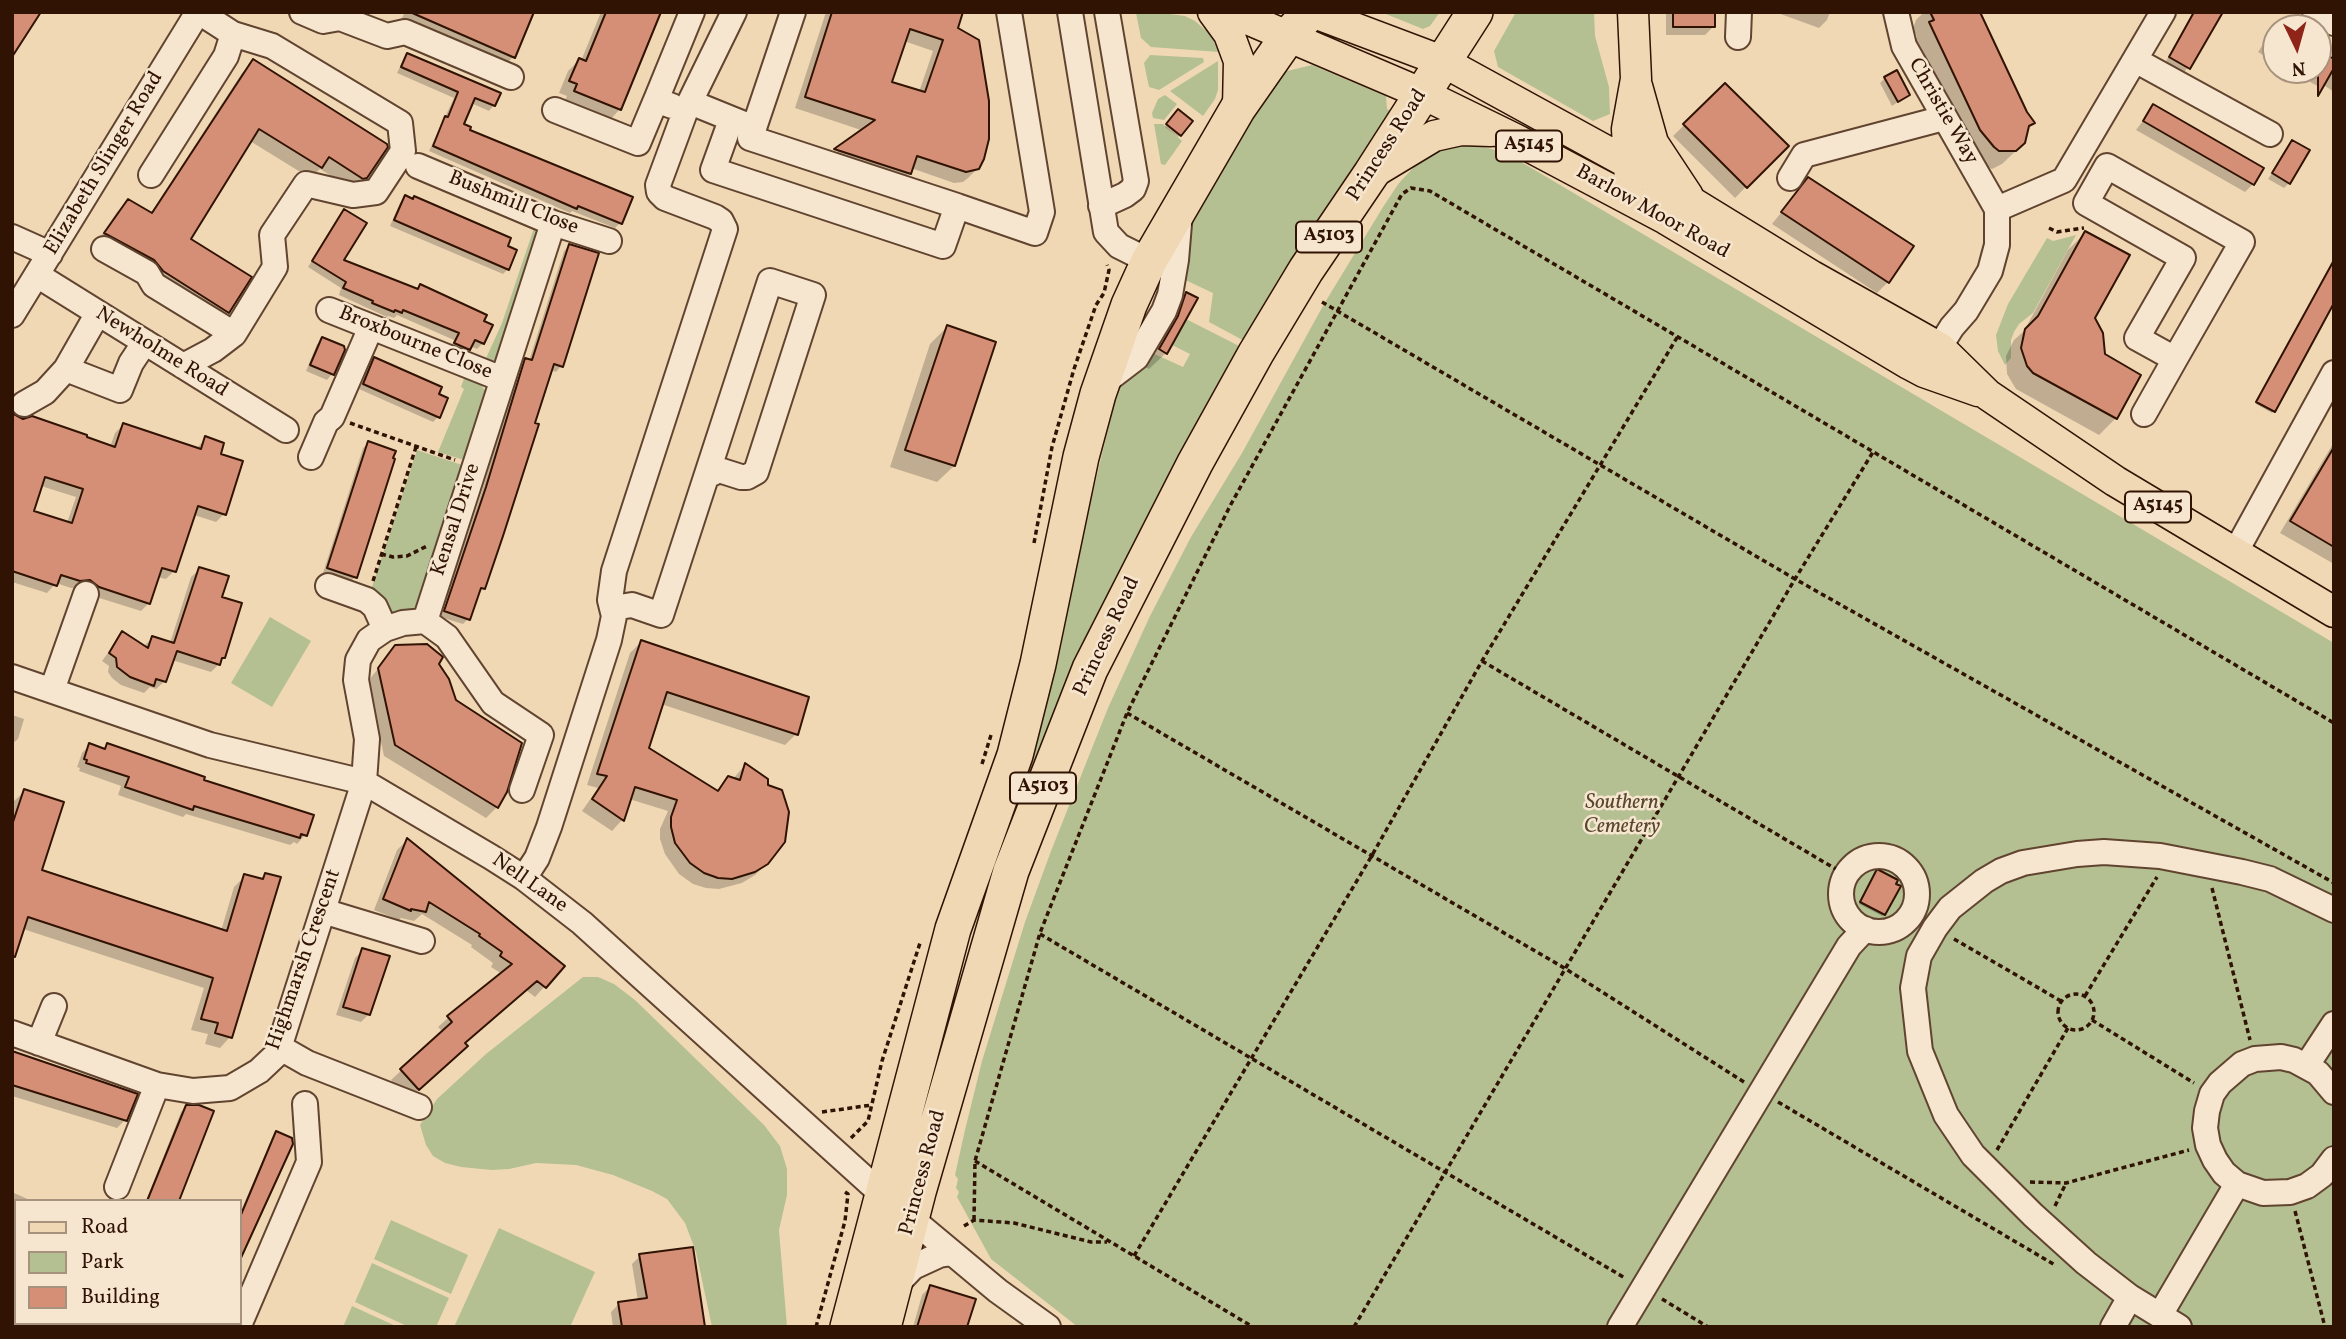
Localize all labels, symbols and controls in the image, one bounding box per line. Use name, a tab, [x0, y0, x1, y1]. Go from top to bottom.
north arrow	[2262, 14, 2332, 84]
street label: Christie Way	[1901, 54, 1983, 170]
text: N	[2291, 54, 2307, 81]
street label: Elizabeth Slinger Road	[40, 68, 170, 260]
street label: Princess Road	[1342, 85, 1434, 207]
road number: A5145	[1496, 130, 1562, 162]
street label: Barlow Moor Road	[1571, 160, 1733, 266]
street label: Bushmill Close	[444, 166, 582, 242]
road number: A5103	[1296, 221, 1362, 252]
street label: Newholme Road	[90, 302, 232, 404]
street label: Broxbourne Close	[334, 302, 496, 386]
street label: Kensal Drive	[427, 460, 487, 580]
road number: A5145	[2125, 492, 2191, 522]
street label: Princess Road	[1069, 573, 1147, 701]
road number: A5103	[1010, 772, 1076, 804]
park label: Southern Cemetery	[1584, 791, 1660, 841]
street label: Nell Lane	[486, 849, 572, 919]
street label: Highmarsh Crescent	[262, 866, 348, 1054]
street label: Princess Road	[895, 1108, 953, 1238]
legend	[14, 1199, 242, 1325]
text: Road	[81, 1213, 128, 1242]
text: Park	[81, 1248, 124, 1277]
text: Building	[81, 1283, 160, 1312]

